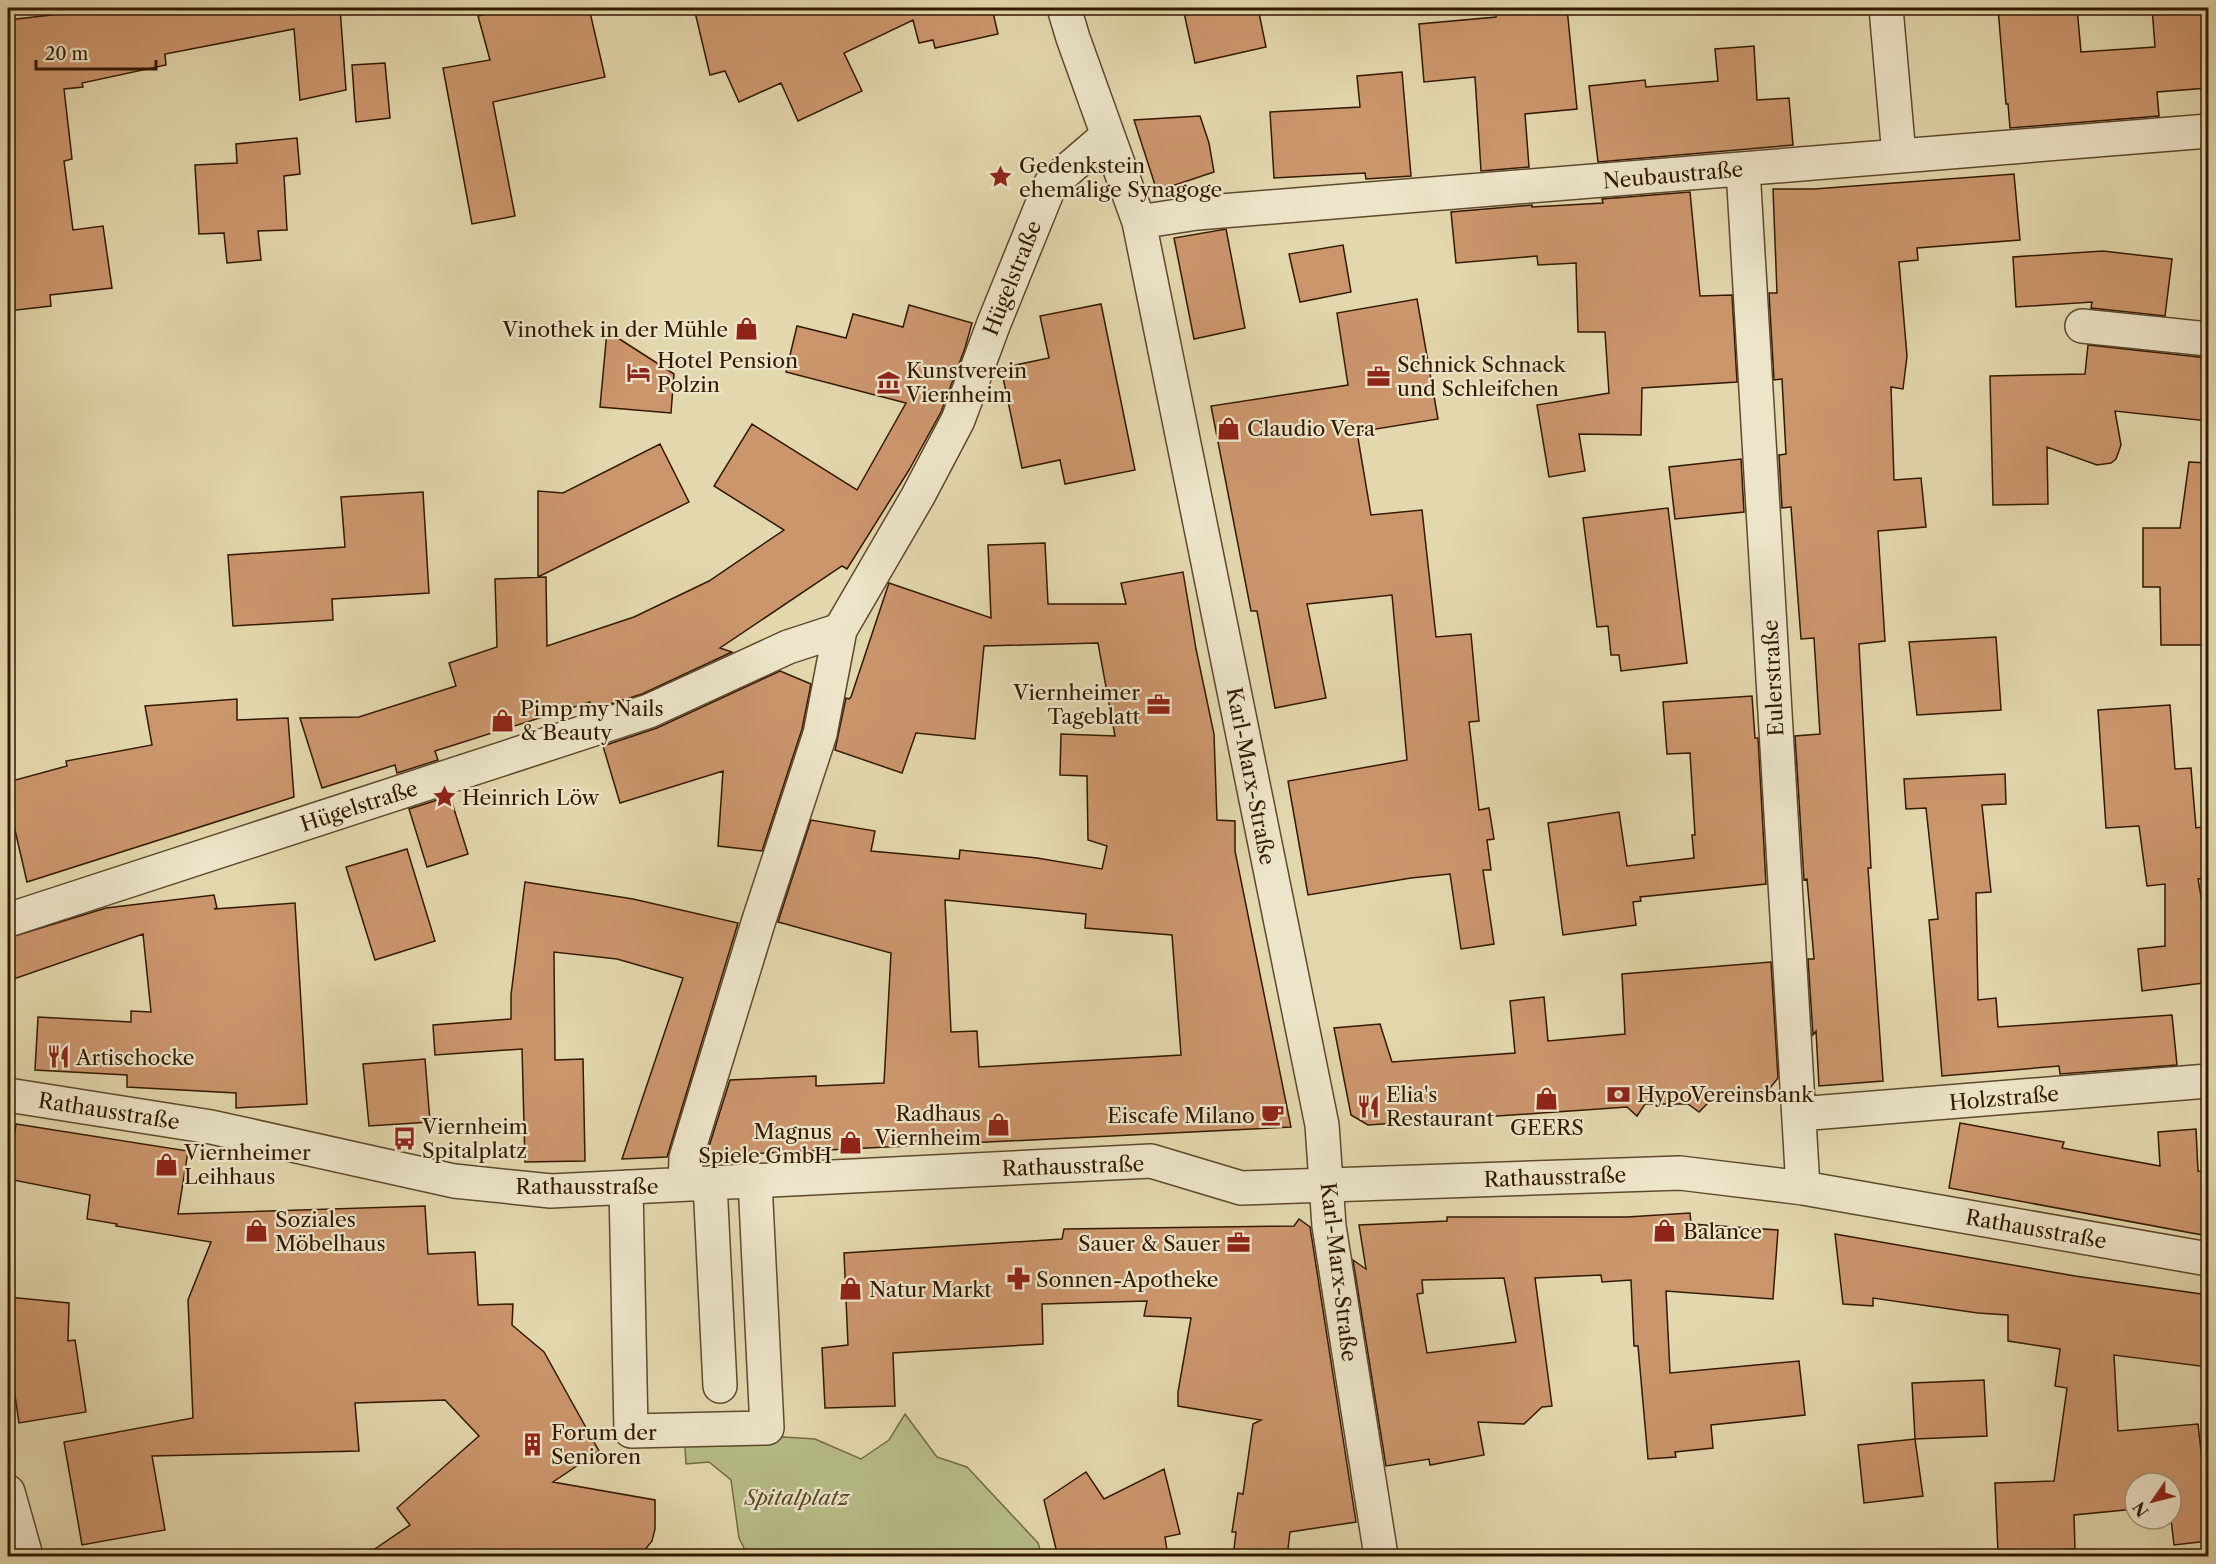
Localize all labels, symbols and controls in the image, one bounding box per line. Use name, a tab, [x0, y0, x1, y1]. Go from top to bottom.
scale bar	[36, 33, 156, 71]
text: 20 m	[45, 43, 89, 65]
place label: Gedenkstein ehemalige Synagoge	[1019, 153, 1222, 202]
street label: Neubaustraße	[1602, 156, 1744, 194]
place icon: Gedenkstein ehemalige Synagoge	[988, 164, 1014, 190]
street label: Hügelstraße	[978, 217, 1046, 339]
shop icon: Vinothek in der Mühle	[733, 316, 759, 342]
place label: Vinothek in der Mühle	[501, 317, 728, 342]
place label: Hotel Pension Polzin	[657, 348, 798, 397]
place label: Schnick Schnack und Schleifchen	[1397, 352, 1567, 401]
place label: Kunstverein Viernheim	[905, 358, 1027, 407]
hotel icon: Hotel Pension Polzin	[626, 359, 652, 385]
office icon: Schnick Schnack und Schleifchen	[1366, 363, 1392, 389]
museum icon: Kunstverein Viernheim	[875, 369, 901, 395]
shop icon: Claudio Vera	[1216, 415, 1242, 441]
place label: Claudio Vera	[1247, 416, 1376, 441]
street label: Eulerstraße	[1757, 619, 1789, 737]
place label: Viernheimer Tageblatt	[1012, 680, 1141, 729]
street label: Karl-Marx-Straße	[1222, 685, 1280, 867]
office icon: Viernheimer Tageblatt	[1145, 691, 1171, 717]
place label: Pimp my Nails & Beauty	[520, 696, 664, 745]
shop icon: Pimp my Nails & Beauty	[489, 707, 515, 733]
street label: Hügelstraße	[297, 775, 421, 837]
place icon: Heinrich Löw	[431, 784, 457, 810]
place label: Heinrich Löw	[462, 785, 600, 810]
restaurant icon: Artischocke	[45, 1044, 71, 1070]
place label: Artischocke	[75, 1045, 195, 1070]
bank icon: HypoVereinsbank	[1606, 1081, 1632, 1107]
street label: Holzstraße	[1948, 1081, 2060, 1115]
place label: Elia's Restaurant	[1386, 1082, 1494, 1131]
place label: HypoVereinsbank	[1637, 1082, 1814, 1107]
shop icon: GEERS	[1534, 1086, 1560, 1112]
street label: Rathausstraße	[37, 1087, 181, 1135]
restaurant icon: Elia's Restaurant	[1355, 1093, 1381, 1119]
place label: Radhaus Viernheim	[874, 1101, 981, 1150]
cafe icon: Eiscafe Milano	[1260, 1102, 1286, 1128]
place label: Eiscafe Milano	[1107, 1103, 1255, 1128]
shop icon: Radhaus Viernheim	[986, 1112, 1012, 1138]
place label: Viernheim Spitalplatz	[421, 1114, 529, 1163]
place label: GEERS	[1510, 1115, 1584, 1140]
place label: Magnus Spiele GmbH	[698, 1119, 832, 1168]
bus stop icon: Viernheim Spitalplatz	[391, 1125, 417, 1151]
shop icon: Magnus Spiele GmbH	[837, 1130, 863, 1156]
place label: Viernheimer Leihhaus	[183, 1140, 311, 1189]
shop icon: Viernheimer Leihhaus	[153, 1151, 179, 1177]
street label: Rathausstraße	[1001, 1151, 1145, 1181]
street label: Rathausstraße	[1483, 1162, 1627, 1192]
street label: Rathausstraße	[516, 1174, 658, 1199]
street label: Karl-Marx-Straße	[1316, 1181, 1362, 1363]
street label: Rathausstraße	[1964, 1204, 2108, 1254]
place label: Soziales Möbelhaus	[275, 1207, 386, 1256]
shop icon: Soziales Möbelhaus	[244, 1218, 270, 1244]
shop icon: Balance	[1652, 1218, 1678, 1244]
place label: Balance	[1683, 1219, 1762, 1244]
office icon: Sauer & Sauer	[1225, 1230, 1251, 1256]
place label: Sauer & Sauer	[1078, 1231, 1220, 1256]
pharmacy icon: Sonnen-Apotheke	[1005, 1266, 1031, 1292]
place label: Sonnen-Apotheke	[1036, 1267, 1219, 1292]
shop icon: Natur Markt	[838, 1276, 864, 1302]
place label: Natur Markt	[869, 1277, 992, 1302]
place label: Forum der Senioren	[551, 1420, 657, 1469]
building icon: Forum der Senioren	[520, 1431, 546, 1457]
north arrow	[2123, 1471, 2183, 1531]
park label: Spitalplatz	[743, 1485, 851, 1510]
text: N	[2128, 1498, 2153, 1521]

